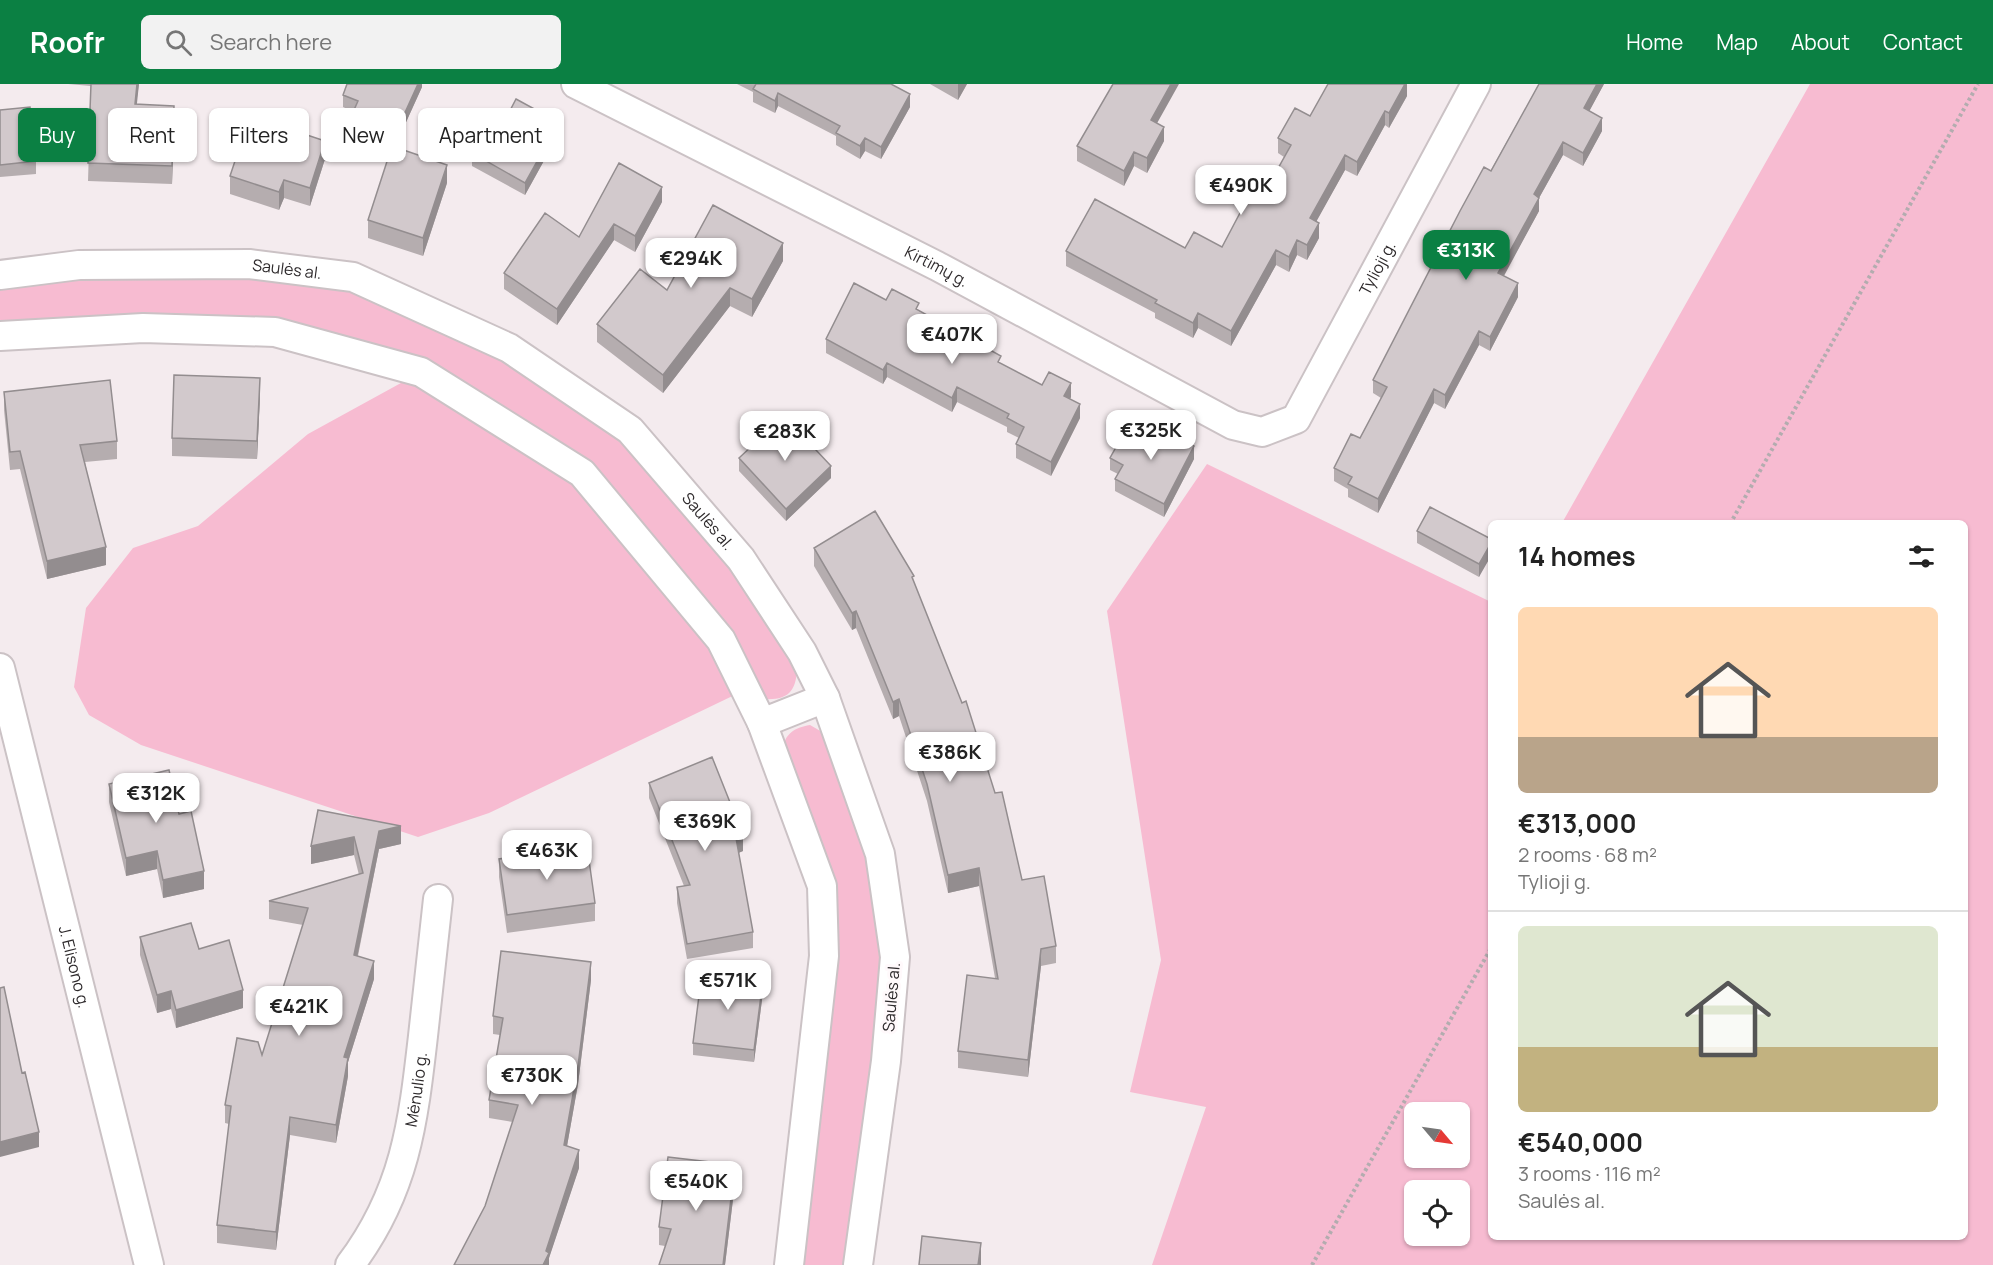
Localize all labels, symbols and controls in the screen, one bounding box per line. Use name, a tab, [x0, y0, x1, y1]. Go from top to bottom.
search box	[141, 15, 561, 69]
text: Roofr	[30, 23, 105, 61]
icon: search	[162, 26, 195, 59]
text: Search here	[210, 27, 332, 57]
text: Home	[1626, 28, 1683, 56]
text: Map	[1716, 28, 1758, 56]
text: About	[1791, 28, 1850, 56]
text: Contact	[1883, 28, 1963, 56]
chip: Buy	[18, 108, 96, 162]
chip: Rent	[108, 108, 197, 162]
chip: Filters	[209, 108, 309, 162]
chip: New	[321, 108, 406, 162]
chip: Apartment	[418, 108, 564, 162]
pin: €490K	[1199, 165, 1283, 216]
text: €490K	[1209, 171, 1273, 198]
pin: €313K	[1424, 230, 1508, 281]
text: €313K	[1437, 236, 1495, 263]
street label: Tylioji g.	[1354, 237, 1401, 299]
pin: €294K	[649, 238, 733, 289]
street label: Kirtimų g.	[901, 241, 972, 292]
text: €294K	[659, 244, 723, 271]
street label: Saulės al.	[251, 254, 323, 284]
pin: €407K	[910, 314, 994, 365]
text: €407K	[921, 320, 983, 347]
pin: €325K	[1109, 410, 1193, 461]
pin: €283K	[743, 411, 827, 462]
text: €325K	[1120, 416, 1182, 443]
text: €283K	[754, 417, 816, 444]
street label: Saulės al.	[677, 487, 739, 555]
text: 14 homes	[1518, 538, 1636, 574]
icon: filters	[1905, 540, 1938, 573]
icon: home	[1674, 646, 1782, 754]
pin: €386K	[908, 732, 992, 783]
text: €386K	[919, 738, 981, 765]
pin: €312K	[114, 773, 198, 824]
text: €312K	[127, 779, 185, 806]
pin: €369K	[663, 801, 747, 852]
text: €313,000	[1518, 805, 1637, 841]
text: €369K	[674, 807, 736, 834]
pin: €463K	[505, 830, 589, 881]
text: €463K	[516, 836, 578, 863]
text: 2 rooms · 68 m²	[1518, 841, 1657, 868]
text: Tylioji g.	[1518, 868, 1591, 895]
street label: J. Elisono g.	[54, 923, 95, 1010]
pin: €571K	[686, 960, 770, 1011]
street label: Saulės al.	[877, 961, 905, 1033]
icon: home	[1674, 965, 1782, 1073]
text: €571K	[699, 966, 757, 993]
pin: €421K	[257, 986, 341, 1037]
text: €421K	[269, 992, 329, 1019]
street label: Mėnulio g.	[399, 1051, 432, 1129]
pin: €730K	[490, 1055, 574, 1106]
text: €730K	[501, 1061, 563, 1088]
north arrow	[1404, 1102, 1470, 1168]
map controls	[1404, 1102, 1470, 1246]
text: €540,000	[1518, 1124, 1643, 1160]
text: 3 rooms · 116 m²	[1518, 1160, 1661, 1187]
pin: €540K	[654, 1161, 738, 1212]
text: €540K	[664, 1167, 728, 1194]
button: locate	[1404, 1180, 1470, 1246]
text: Saulės al.	[1518, 1187, 1605, 1214]

